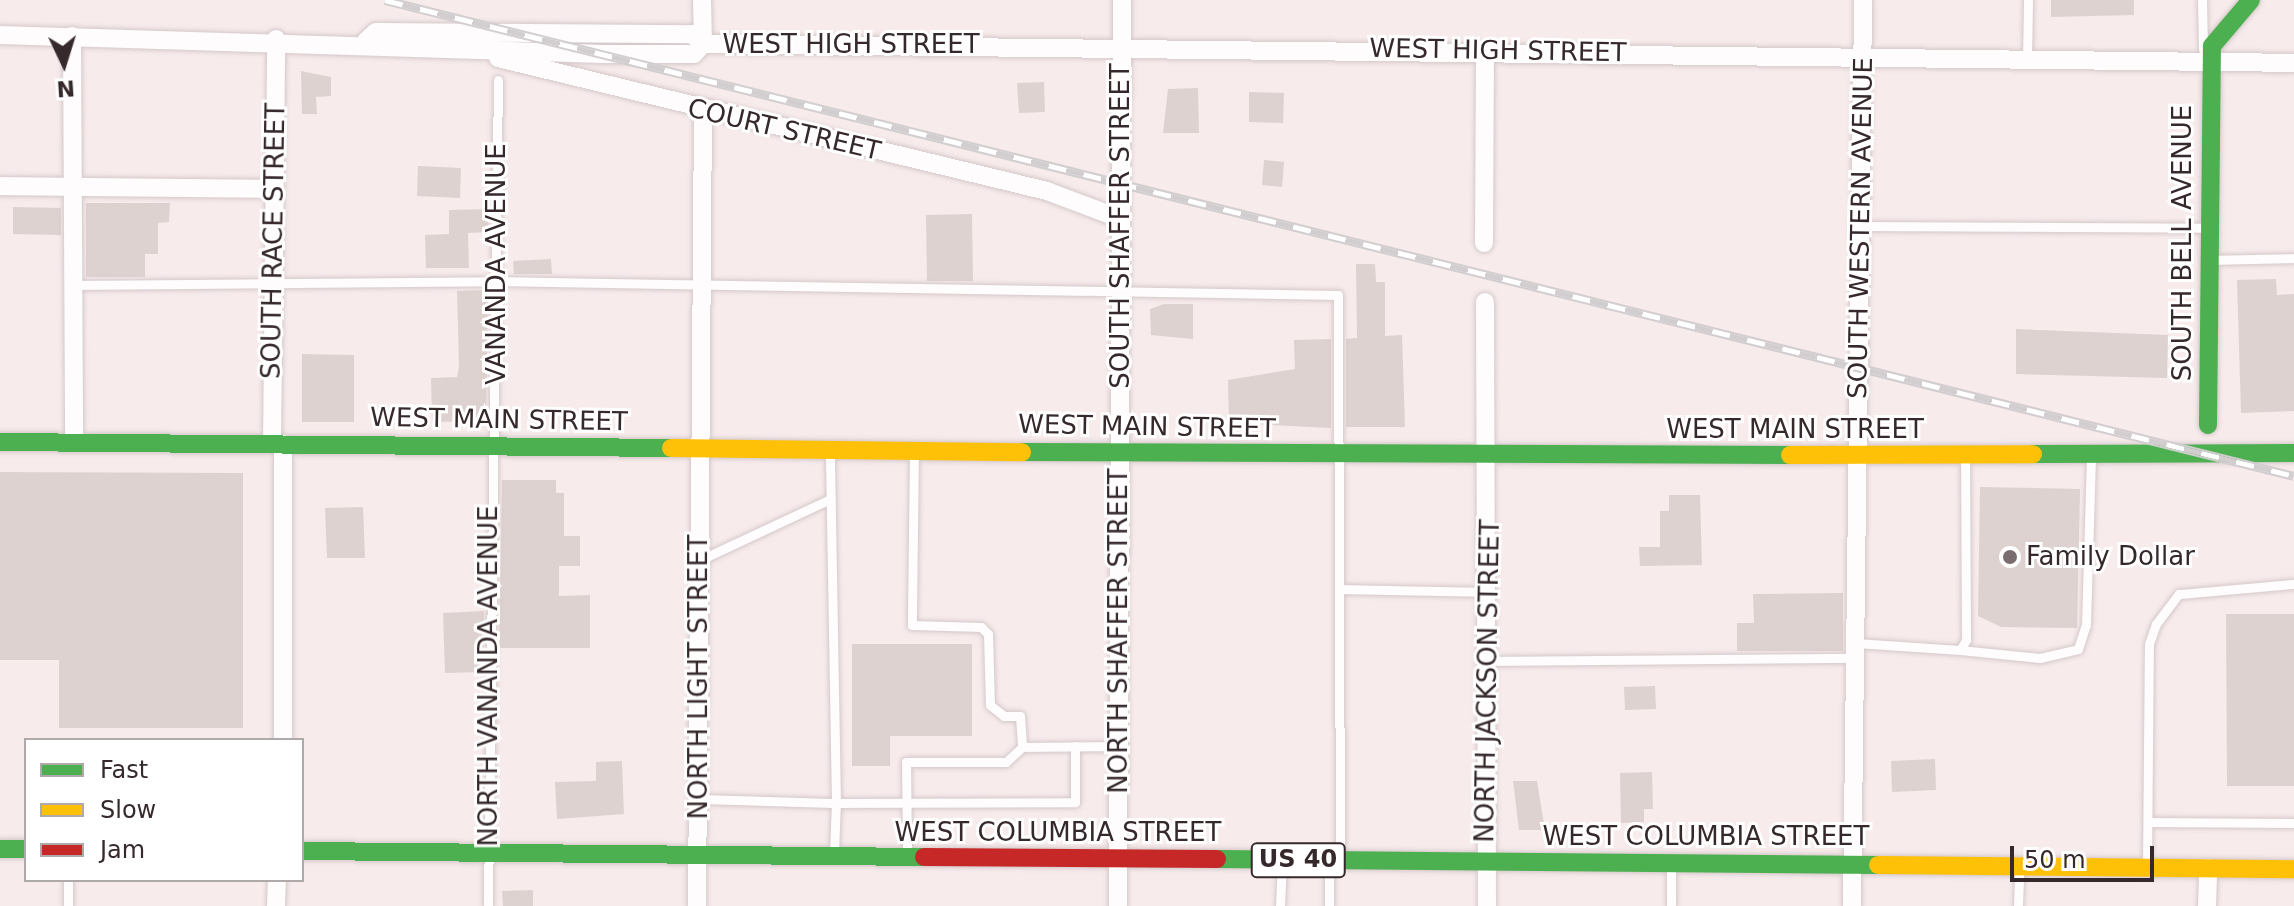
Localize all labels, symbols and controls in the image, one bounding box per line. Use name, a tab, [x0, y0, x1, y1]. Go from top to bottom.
north arrow	[24, 24, 104, 104]
street label: WEST HIGH STREET	[722, 29, 980, 61]
street label: WEST HIGH STREET	[1369, 33, 1627, 69]
street label: SOUTH WESTERN AVENUE	[1842, 57, 1880, 399]
street label: SOUTH SHAFFER STREET	[1105, 63, 1137, 389]
text: N	[56, 75, 76, 102]
street label: COURT STREET	[684, 93, 884, 167]
street label: SOUTH RACE STREET	[256, 103, 292, 379]
street label: SOUTH BELL AVENUE	[2167, 105, 2199, 381]
street label: VANANDA AVENUE	[481, 143, 513, 385]
street label: WEST MAIN STREET	[370, 402, 628, 438]
street label: WEST MAIN STREET	[1018, 409, 1276, 445]
street label: WEST MAIN STREET	[1666, 414, 1924, 446]
street label: NORTH SHAFFER STREET	[1103, 468, 1135, 794]
street label: NORTH VANANDA AVENUE	[473, 505, 505, 847]
street label: NORTH JACKSON STREET	[1470, 519, 1506, 843]
street label: NORTH LIGHT STREET	[683, 535, 715, 819]
place label: Family Dollar	[2026, 541, 2195, 573]
marker: Family Dollar	[2001, 548, 2019, 566]
legend	[24, 738, 304, 882]
text: Fast	[100, 756, 148, 784]
text: Slow	[100, 796, 156, 824]
street label: WEST COLUMBIA STREET	[895, 817, 1221, 849]
street label: WEST COLUMBIA STREET	[1543, 821, 1869, 853]
scale bar	[2014, 830, 2158, 880]
text: Jam	[100, 836, 145, 864]
road number: US 40	[1250, 840, 1346, 880]
text: 50 m	[2024, 846, 2086, 874]

